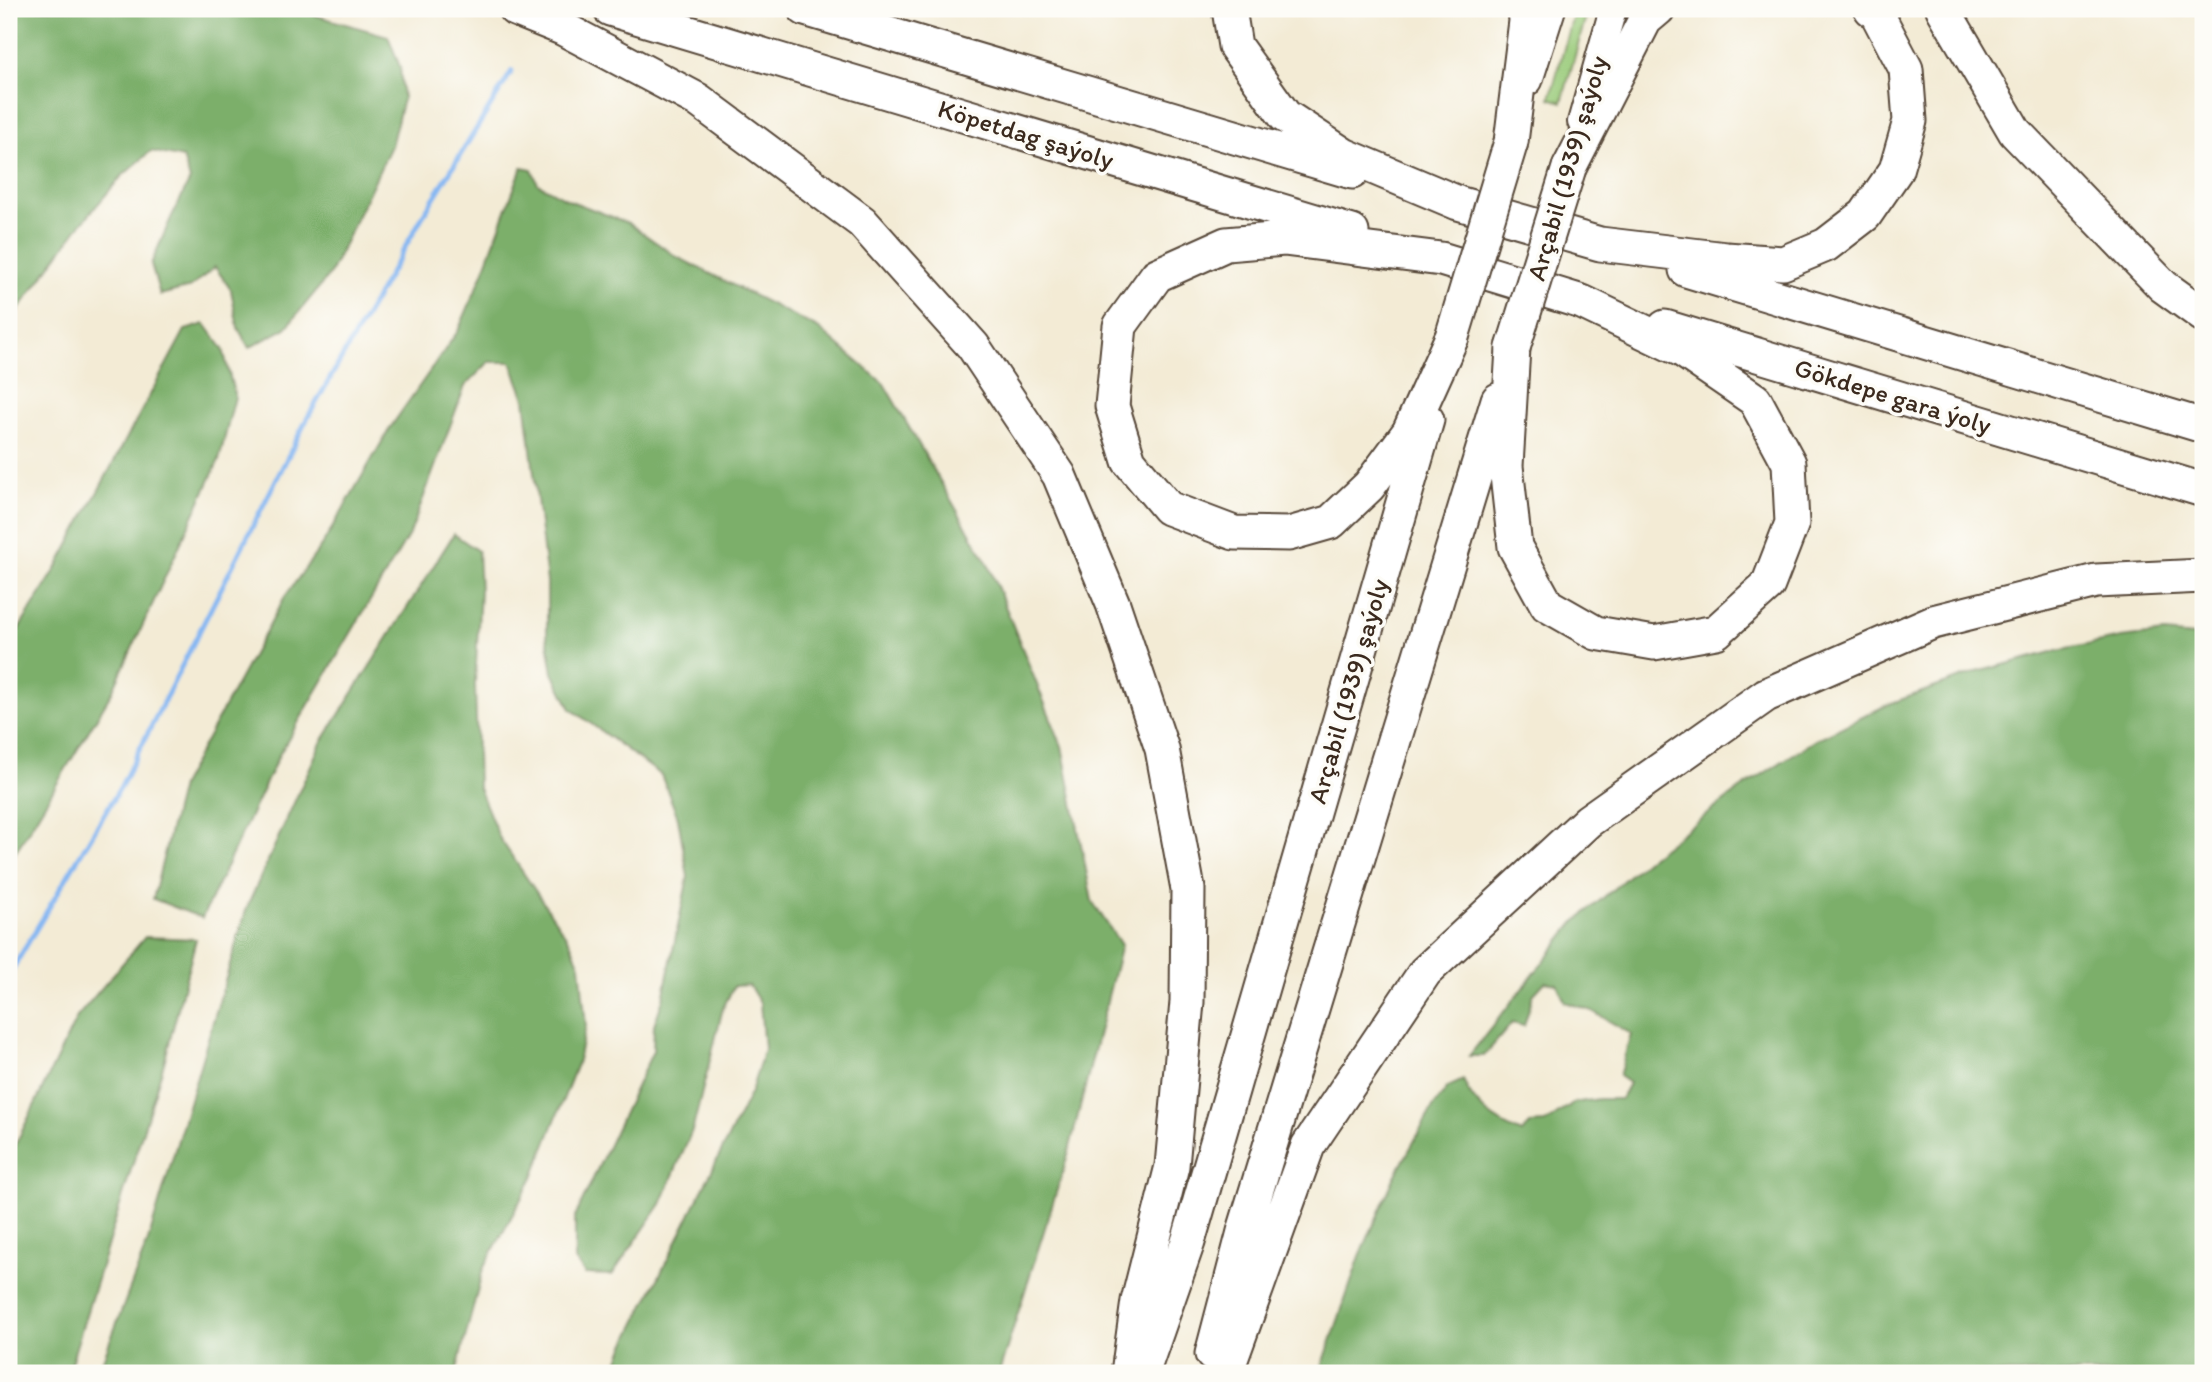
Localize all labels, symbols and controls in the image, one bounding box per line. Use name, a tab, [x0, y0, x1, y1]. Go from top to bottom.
street label: Arçabil (1939) şaýoly	[1520, 52, 1614, 284]
street label: Köpetdag şaýoly	[934, 92, 1118, 176]
street label: Gökdepe gara ýoly	[1791, 351, 1995, 441]
street label: Arçabil (1939) şaýoly	[1301, 575, 1395, 807]

